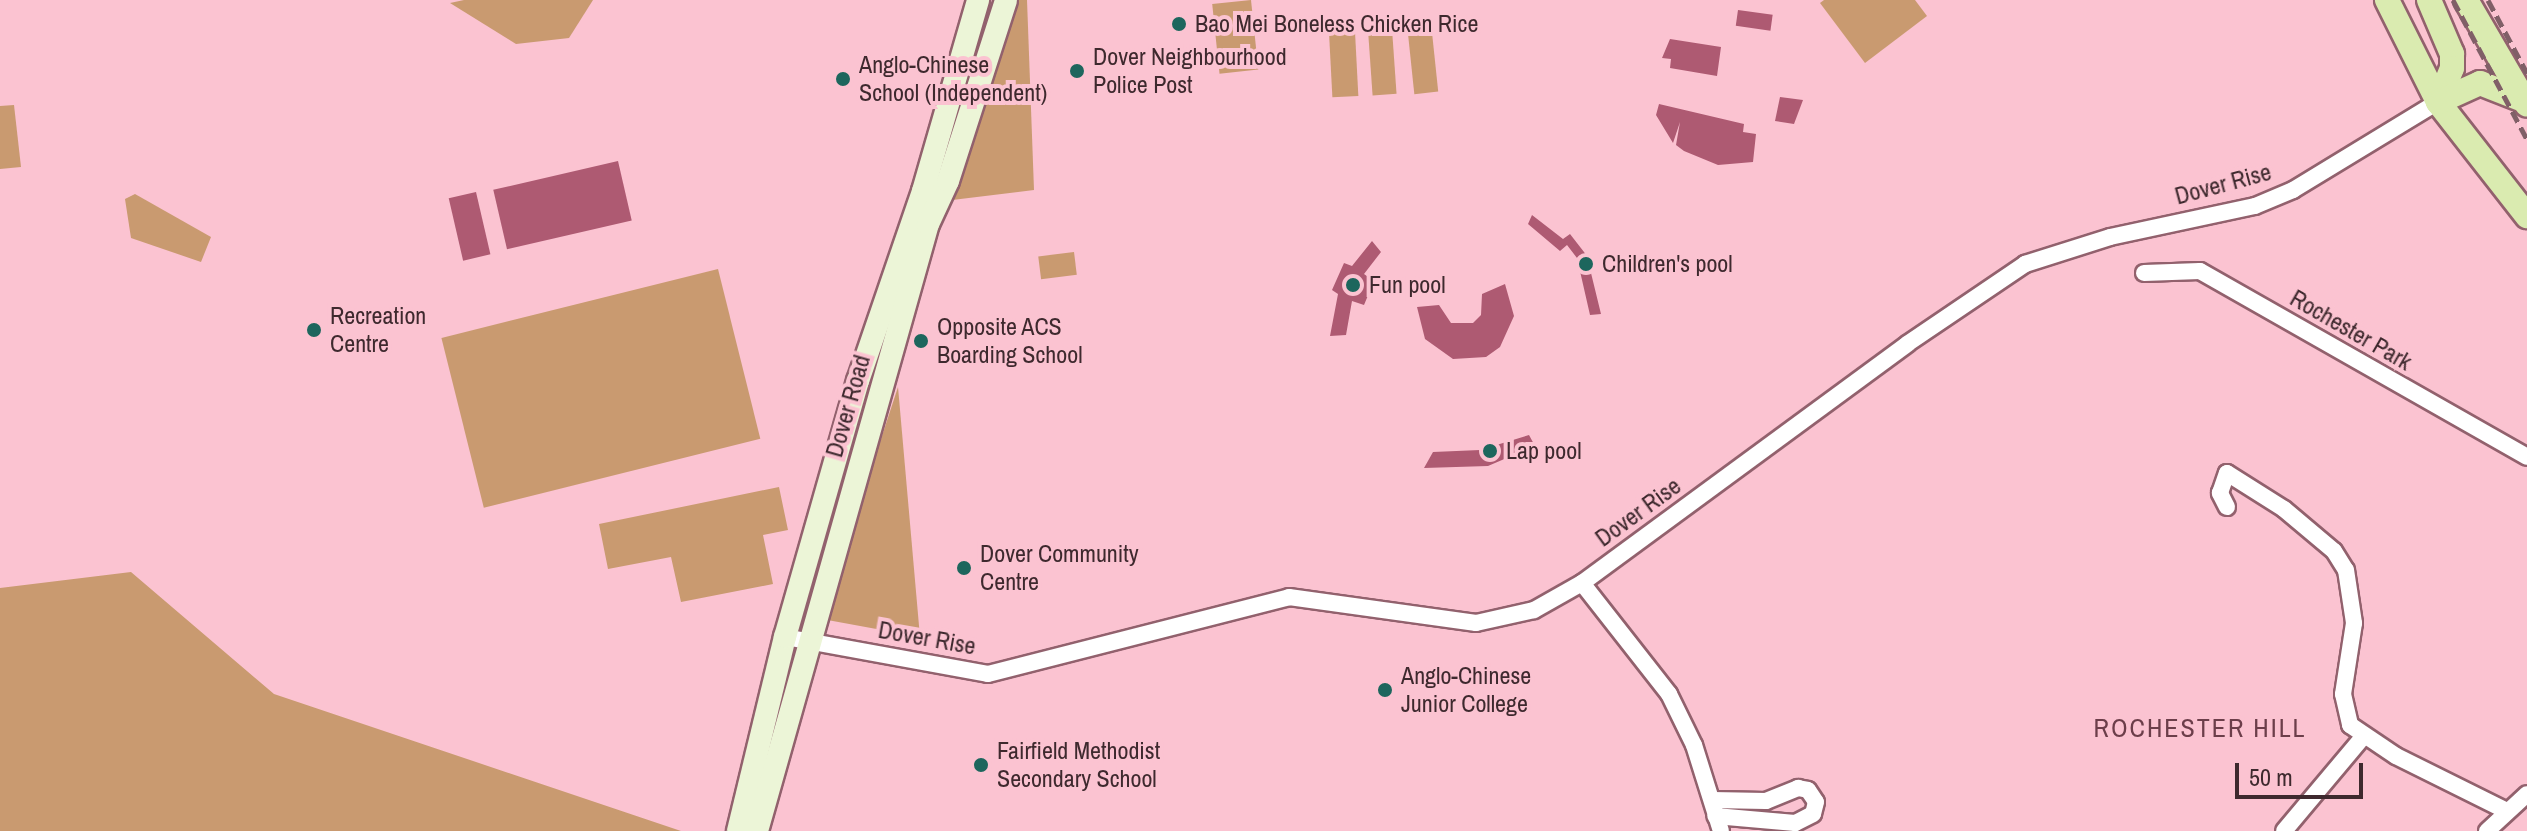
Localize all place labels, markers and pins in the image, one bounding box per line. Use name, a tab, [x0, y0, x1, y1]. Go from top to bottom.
place label: Bao Mei Boneless Chicken Rice	[1195, 10, 1478, 38]
marker: Bao Mei Boneless Chicken Rice	[1170, 15, 1188, 33]
place label: Dover Neighbourhood Police Post	[1093, 43, 1287, 99]
place label: Anglo-Chinese School (Independent)	[859, 51, 1047, 107]
marker: Dover Neighbourhood Police Post	[1068, 62, 1086, 80]
marker: Anglo-Chinese School (Independent)	[834, 70, 852, 88]
place label: Children's pool	[1602, 250, 1733, 278]
marker: Children's pool	[1577, 255, 1595, 273]
place label: Fun pool	[1369, 271, 1446, 299]
marker: Fun pool	[1344, 276, 1362, 294]
place label: Recreation Centre	[330, 302, 426, 358]
place label: Opposite ACS Boarding School	[937, 313, 1083, 369]
marker: Recreation Centre	[305, 321, 323, 339]
marker: Opposite ACS Boarding School	[912, 332, 930, 350]
place label: Lap pool	[1506, 437, 1582, 465]
marker: Lap pool	[1481, 442, 1499, 460]
place label: Dover Community Centre	[980, 540, 1139, 596]
marker: Dover Community Centre	[955, 559, 973, 577]
place label: Anglo-Chinese Junior College	[1401, 662, 1531, 718]
marker: Anglo-Chinese Junior College	[1376, 681, 1394, 699]
place label: Fairfield Methodist Secondary School	[997, 737, 1160, 793]
marker: Fairfield Methodist Secondary School	[972, 756, 990, 774]

